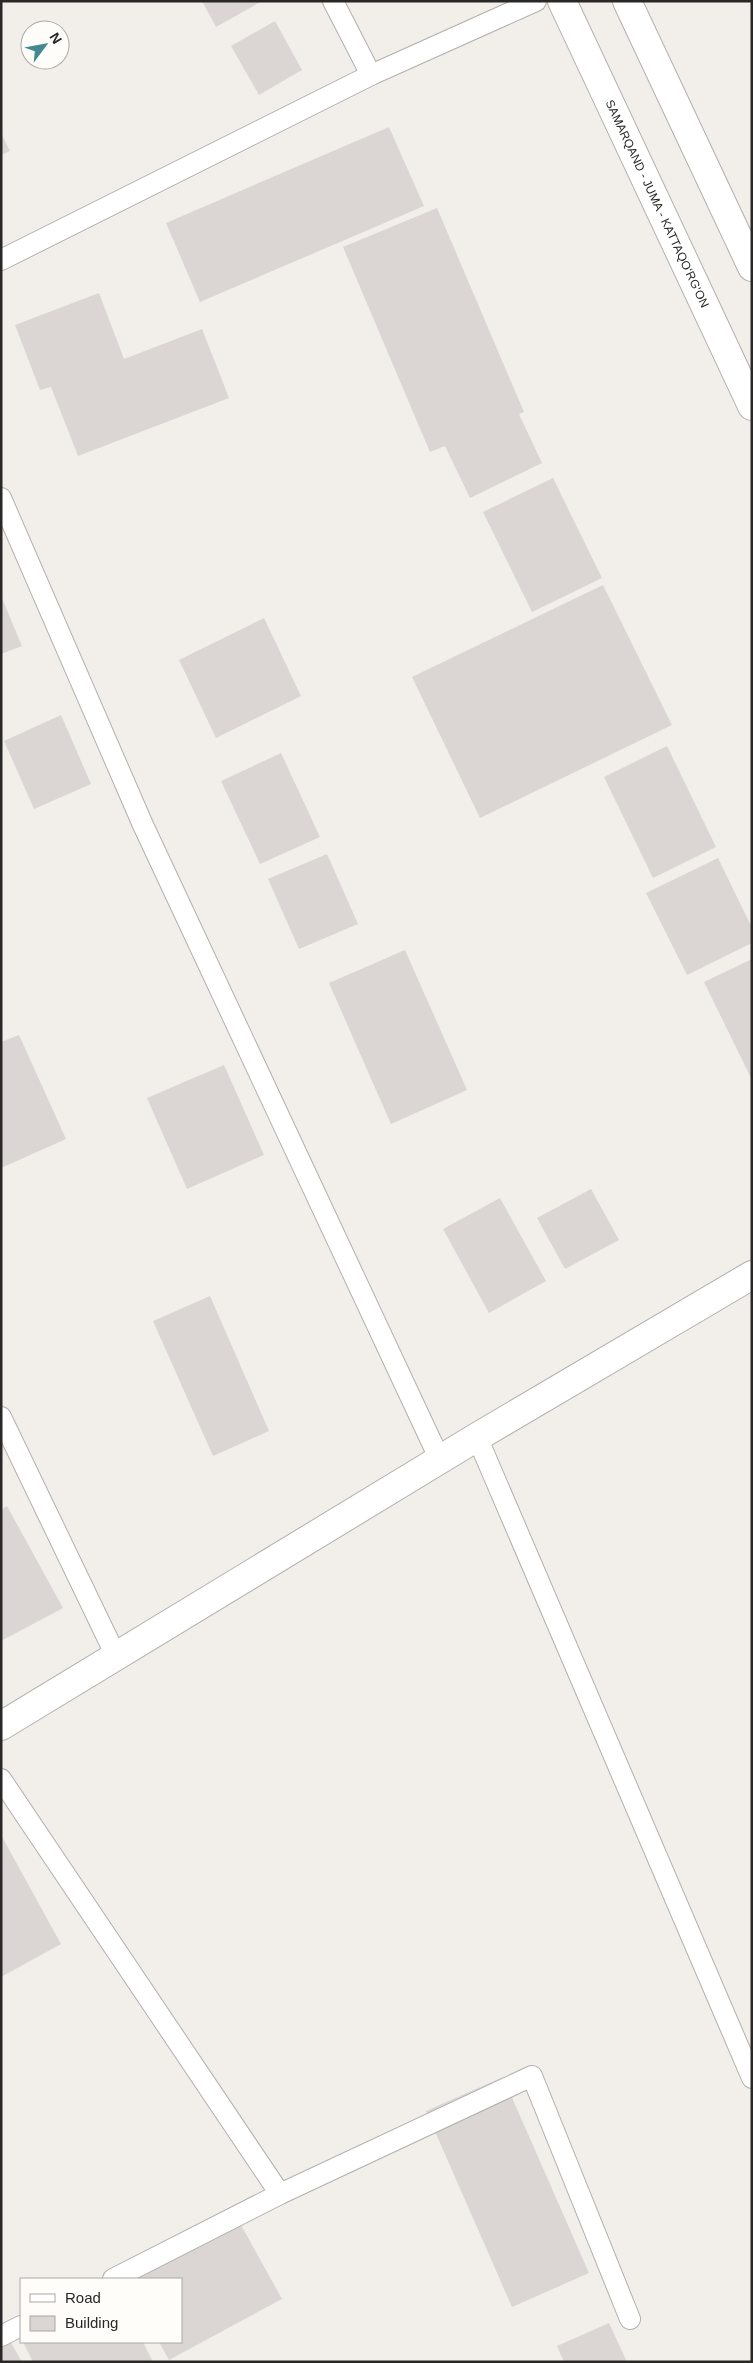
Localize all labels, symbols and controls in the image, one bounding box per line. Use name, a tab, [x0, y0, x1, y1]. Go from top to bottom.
north arrow	[20, 20, 70, 70]
text: N	[47, 30, 65, 47]
street label: SAMARQAND - JUMA - KATTAQO‘RG‘ON	[602, 98, 712, 310]
legend	[20, 2278, 182, 2343]
text: Road	[65, 2289, 101, 2306]
text: Building	[65, 2314, 118, 2331]

